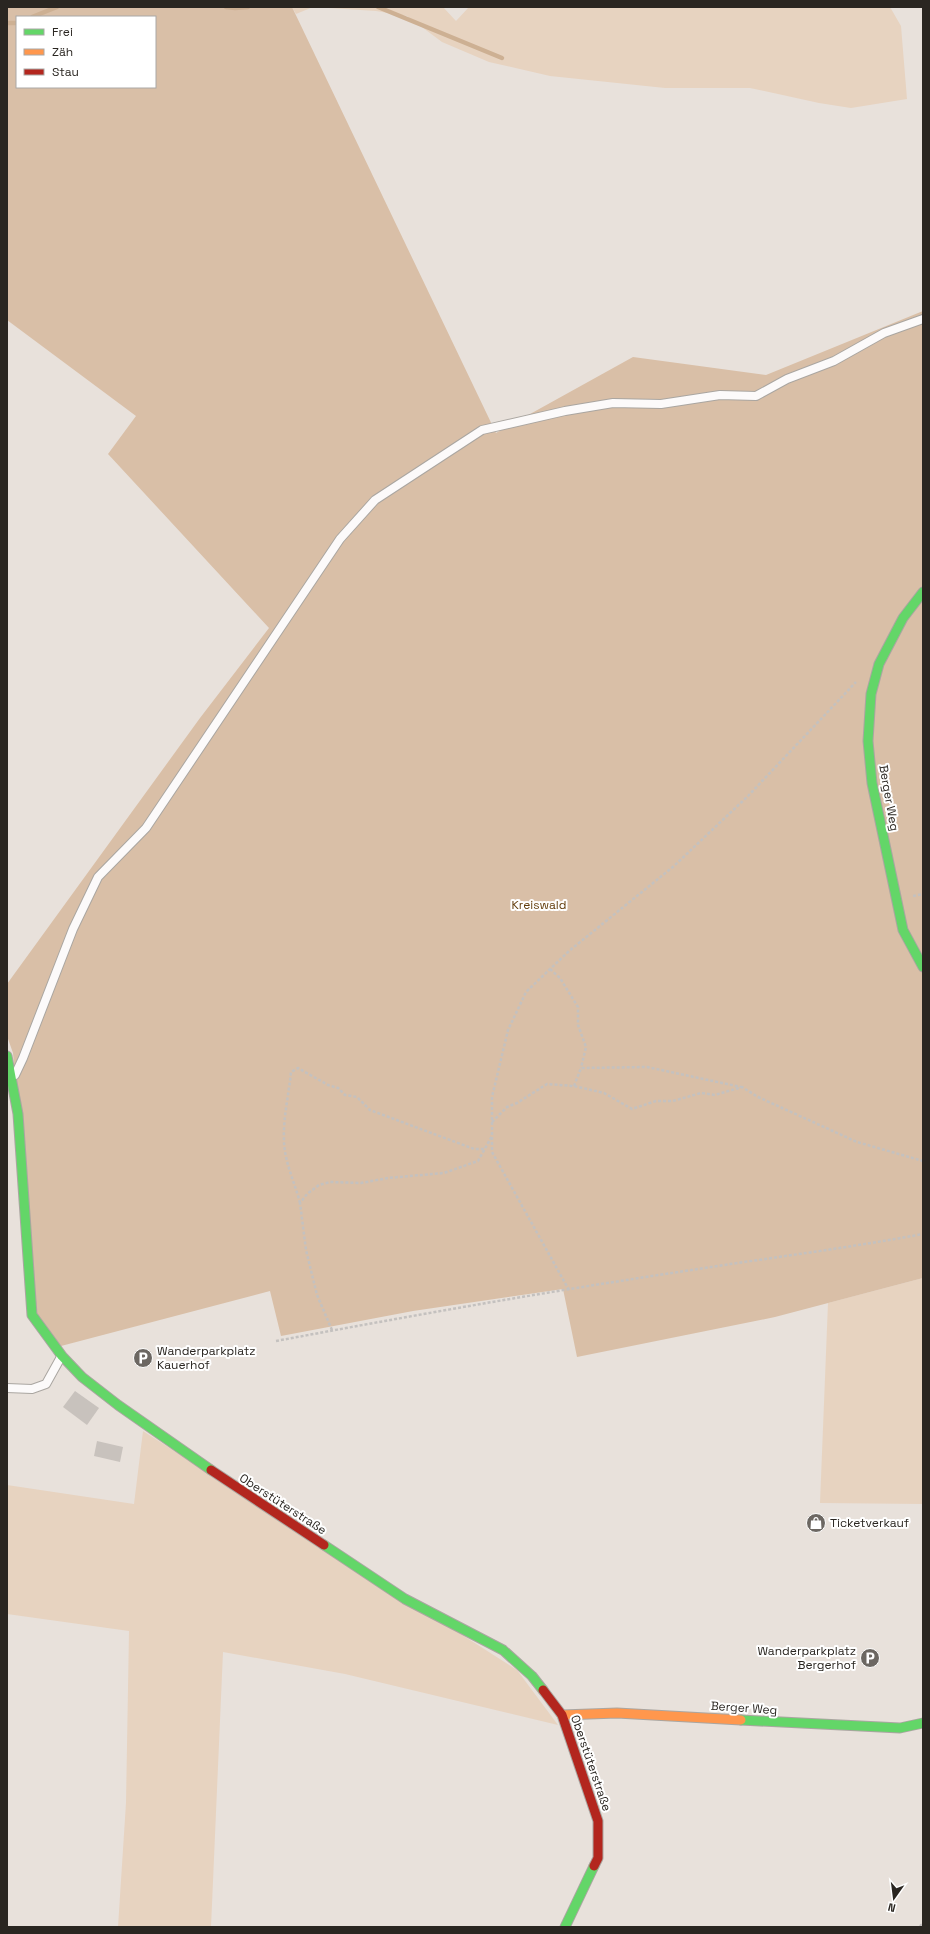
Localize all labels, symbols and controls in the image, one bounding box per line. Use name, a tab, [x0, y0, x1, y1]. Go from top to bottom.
legend	[16, 16, 156, 88]
text: Frei	[52, 24, 73, 40]
text: Zäh	[52, 44, 73, 60]
text: Stau	[52, 64, 79, 80]
street label: Berger Weg	[875, 764, 903, 832]
park label: Kreiswald	[512, 897, 566, 913]
place label: Wanderparkplatz Kauerhof	[157, 1343, 256, 1373]
parking icon: Wanderparkplatz Kauerhof	[132, 1347, 154, 1369]
street label: Oberstüterstraße	[236, 1470, 330, 1538]
shop icon: Ticketverkauf	[805, 1512, 827, 1534]
place label: Ticketverkauf	[830, 1515, 909, 1531]
place label: Wanderparkplatz Bergerhof	[757, 1643, 856, 1673]
parking icon: Wanderparkplatz Bergerhof	[859, 1647, 881, 1669]
street label: Berger Weg	[710, 1698, 778, 1718]
street label: Oberstüterstraße	[567, 1713, 615, 1813]
north arrow	[874, 1878, 914, 1918]
text: N	[886, 1900, 897, 1915]

